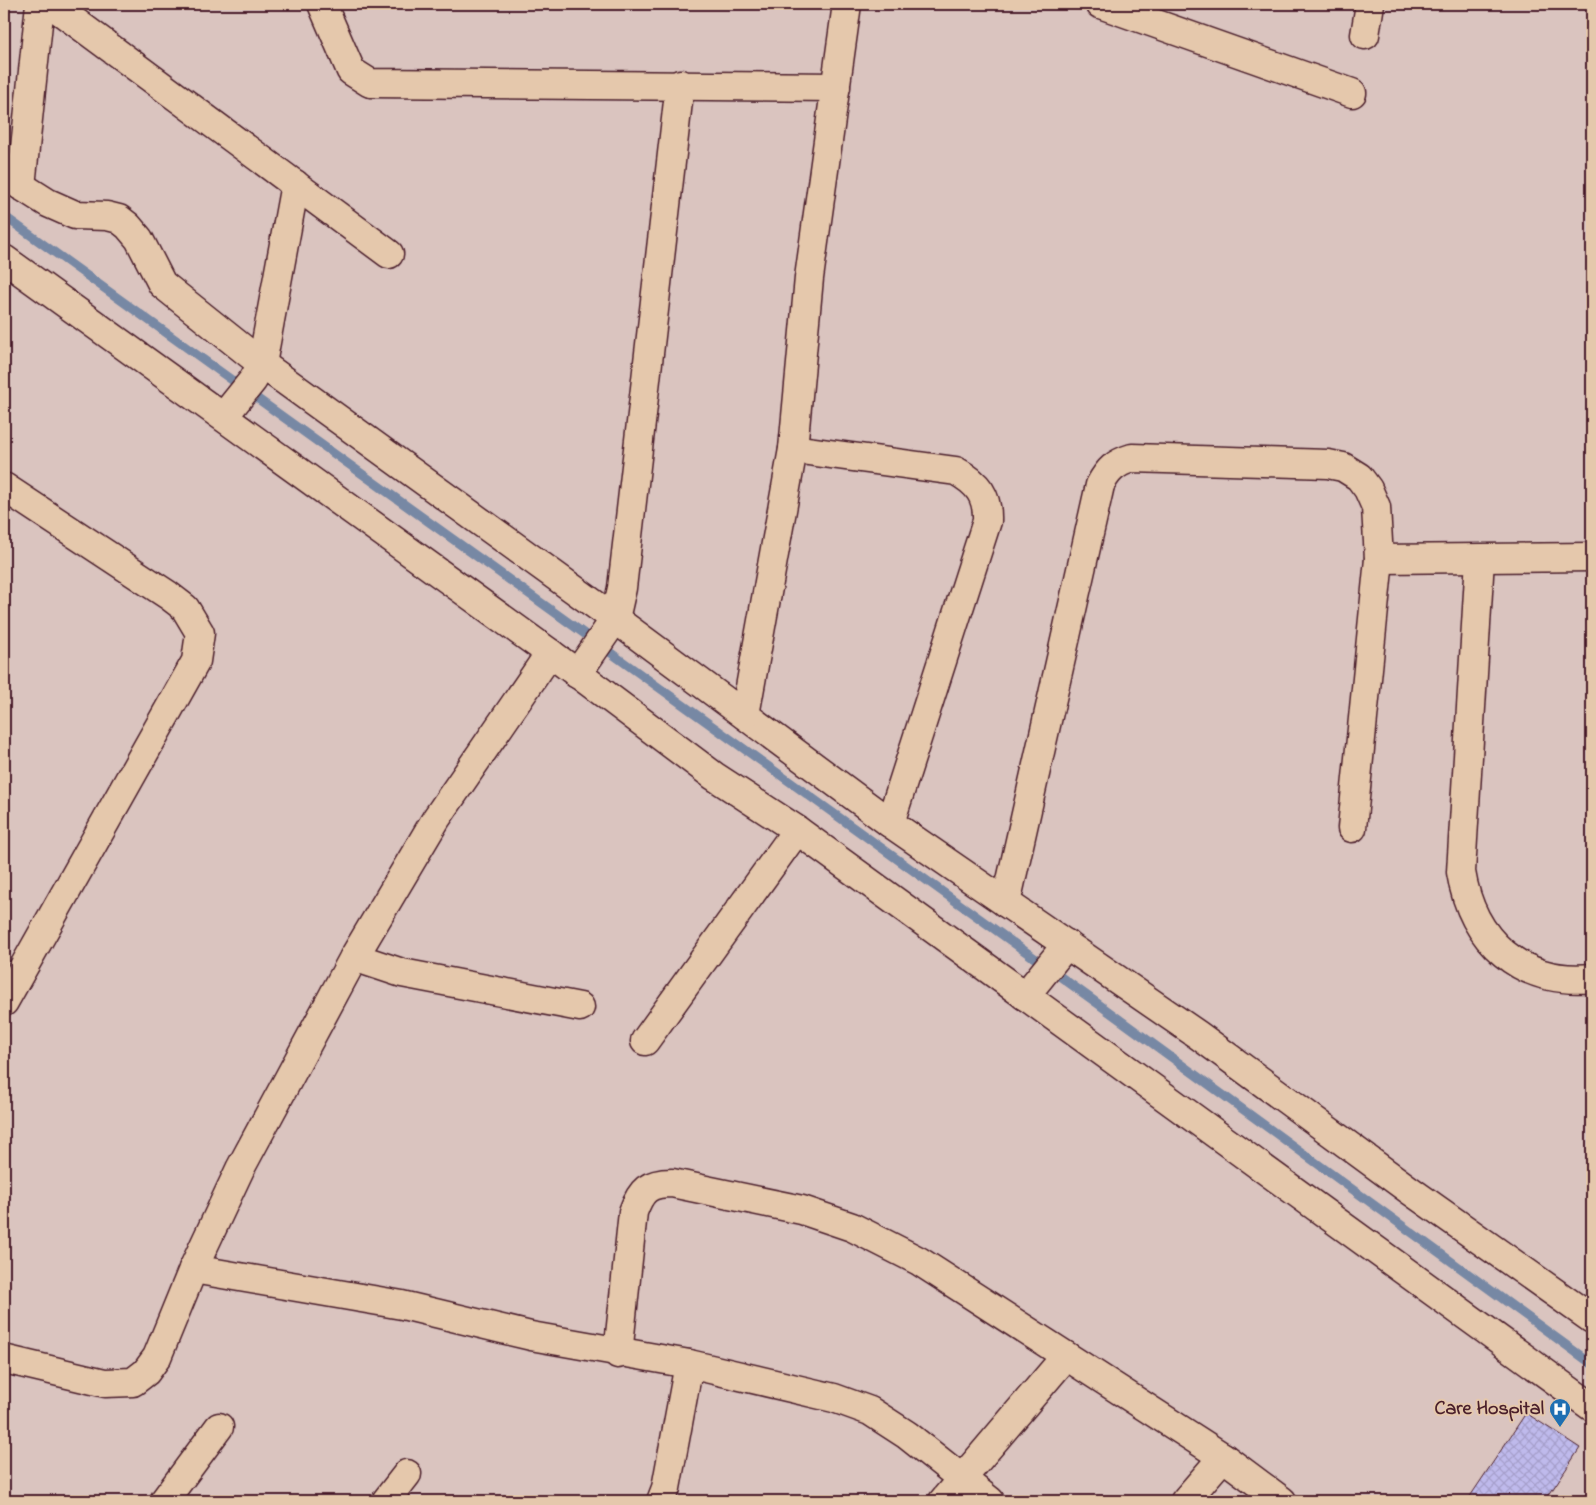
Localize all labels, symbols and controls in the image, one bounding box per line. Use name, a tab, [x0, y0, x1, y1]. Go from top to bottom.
place label: Care Hospital	[1435, 1395, 1544, 1424]
hospital icon: Care Hospital	[1548, 1397, 1572, 1428]

